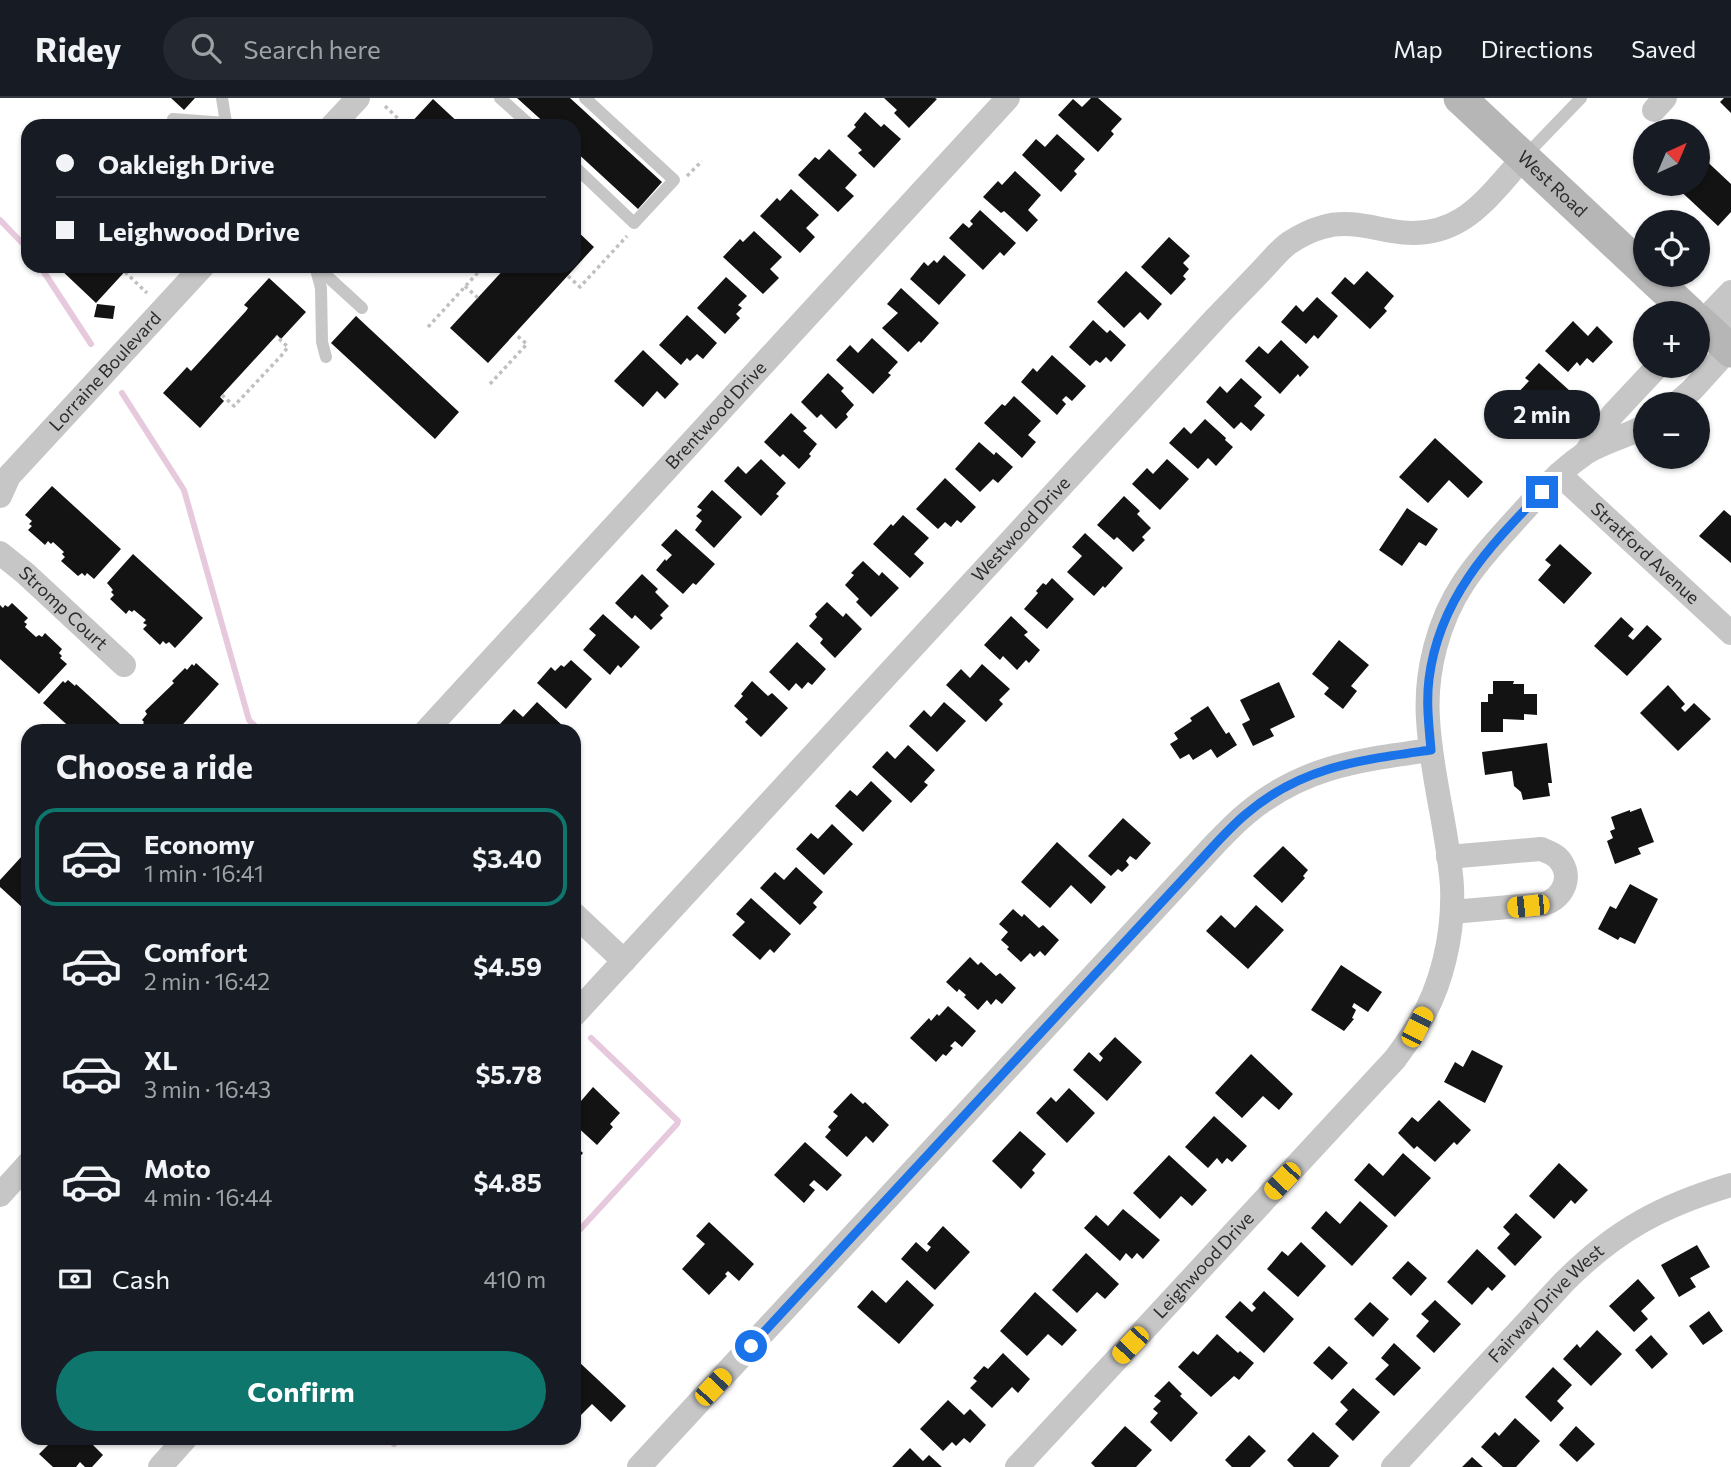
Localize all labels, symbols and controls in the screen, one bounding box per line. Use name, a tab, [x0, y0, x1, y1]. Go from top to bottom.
search box	[163, 17, 653, 80]
text: Ridey	[35, 28, 121, 69]
icon: search	[187, 29, 225, 67]
text: Search here	[243, 33, 381, 64]
text: Map	[1393, 34, 1443, 63]
text: Directions	[1481, 34, 1593, 63]
text: Saved	[1631, 34, 1696, 63]
north arrow	[1633, 119, 1710, 196]
map controls	[1633, 119, 1710, 469]
street label: West Road	[1513, 145, 1592, 221]
text: Oakleigh Drive	[98, 148, 274, 179]
button: locate	[1633, 210, 1710, 287]
text: Leighwood Drive	[98, 215, 300, 246]
button: +	[1633, 301, 1710, 378]
street label: Lorraine Boulevard	[44, 307, 165, 435]
street label: Brentwood Drive	[660, 356, 770, 473]
callout: 2 min	[1484, 390, 1600, 440]
button: −	[1633, 392, 1710, 469]
text: 2 min	[1513, 400, 1571, 428]
street label: Westwood Drive	[966, 472, 1074, 586]
route end	[1526, 476, 1558, 508]
street label: Stratford Avenue	[1587, 497, 1704, 608]
street label: Stromp Court	[15, 561, 113, 654]
text: Choose a ride	[56, 746, 253, 786]
icon: car	[60, 826, 123, 889]
text: Economy	[144, 828, 255, 859]
text: $3.40	[472, 842, 542, 873]
text: 1 min · 16:41	[144, 859, 264, 887]
car	[1507, 893, 1550, 919]
icon: car	[60, 934, 123, 997]
text: Comfort	[144, 936, 247, 967]
text: $4.59	[473, 950, 542, 981]
text: 2 min · 16:42	[144, 967, 270, 995]
car	[1399, 1004, 1436, 1050]
icon: car	[60, 1042, 123, 1105]
text: XL	[144, 1044, 178, 1075]
text: $5.78	[475, 1058, 542, 1089]
text: 3 min · 16:43	[144, 1075, 271, 1103]
icon: car	[60, 1150, 123, 1213]
text: Moto	[144, 1152, 211, 1183]
car	[1260, 1158, 1305, 1204]
text: $4.85	[473, 1166, 542, 1197]
text: 4 min · 16:44	[144, 1183, 272, 1211]
street label: Leighwood Drive	[1148, 1207, 1258, 1322]
street label: Fairway Drive West	[1483, 1239, 1608, 1367]
icon: cash	[56, 1260, 94, 1298]
text: Cash	[112, 1263, 170, 1294]
text: 410 m	[484, 1265, 546, 1293]
car	[1108, 1322, 1153, 1368]
route start	[735, 1330, 767, 1362]
button: Confirm	[56, 1351, 546, 1431]
car	[691, 1364, 736, 1410]

